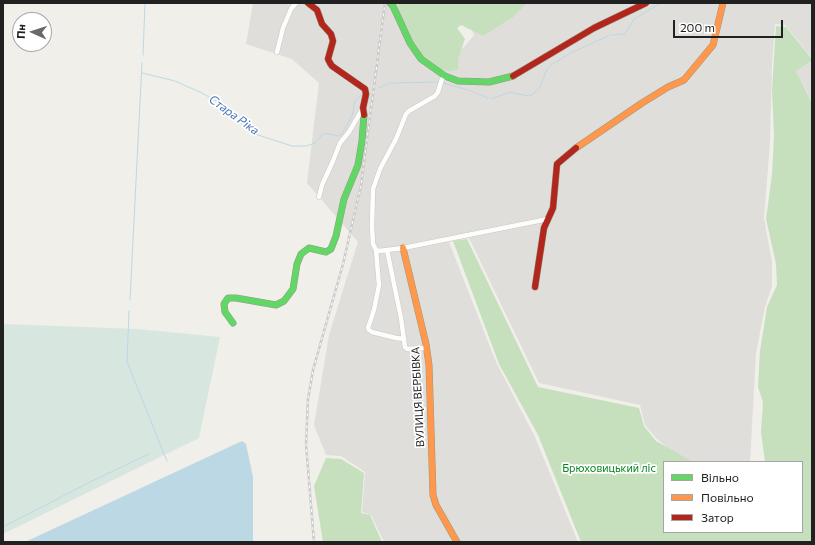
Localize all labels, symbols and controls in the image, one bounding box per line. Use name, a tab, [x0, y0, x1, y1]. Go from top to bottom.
north arrow	[12, 12, 52, 52]
scale bar	[675, 12, 785, 38]
text: 200 m	[680, 20, 715, 34]
text: Пн	[14, 24, 27, 39]
water label: Стара Ріка	[206, 92, 262, 138]
street label: ВУЛИЦЯ ВЕРБІВКА	[409, 347, 427, 447]
park label: Брюховицький ліс	[562, 461, 656, 475]
legend	[663, 461, 803, 533]
text: Вільно	[701, 470, 739, 484]
text: Повільно	[701, 490, 754, 504]
text: Затор	[701, 510, 734, 524]

